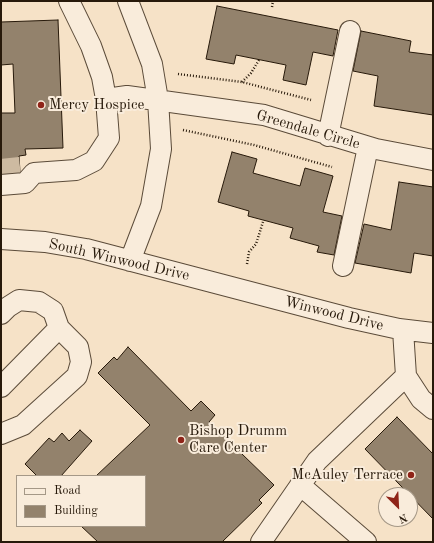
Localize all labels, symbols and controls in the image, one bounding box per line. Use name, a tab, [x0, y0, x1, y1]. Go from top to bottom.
place label: Mercy Hospice	[49, 96, 144, 114]
marker: Mercy Hospice	[36, 100, 46, 110]
street label: Greendale Circle	[254, 107, 362, 153]
street label: South Winwood Drive	[47, 235, 191, 285]
street label: Winwood Drive	[283, 293, 385, 335]
place label: Bishop Drumm Care Center	[189, 422, 287, 457]
marker: Bishop Drumm Care Center	[176, 435, 186, 445]
place label: McAuley Terrace	[292, 466, 403, 484]
marker: McAuley Terrace	[406, 470, 416, 480]
legend	[16, 475, 146, 527]
text: Road	[54, 485, 81, 497]
north arrow	[378, 487, 418, 527]
text: Building	[54, 505, 98, 517]
text: N	[397, 511, 409, 524]

